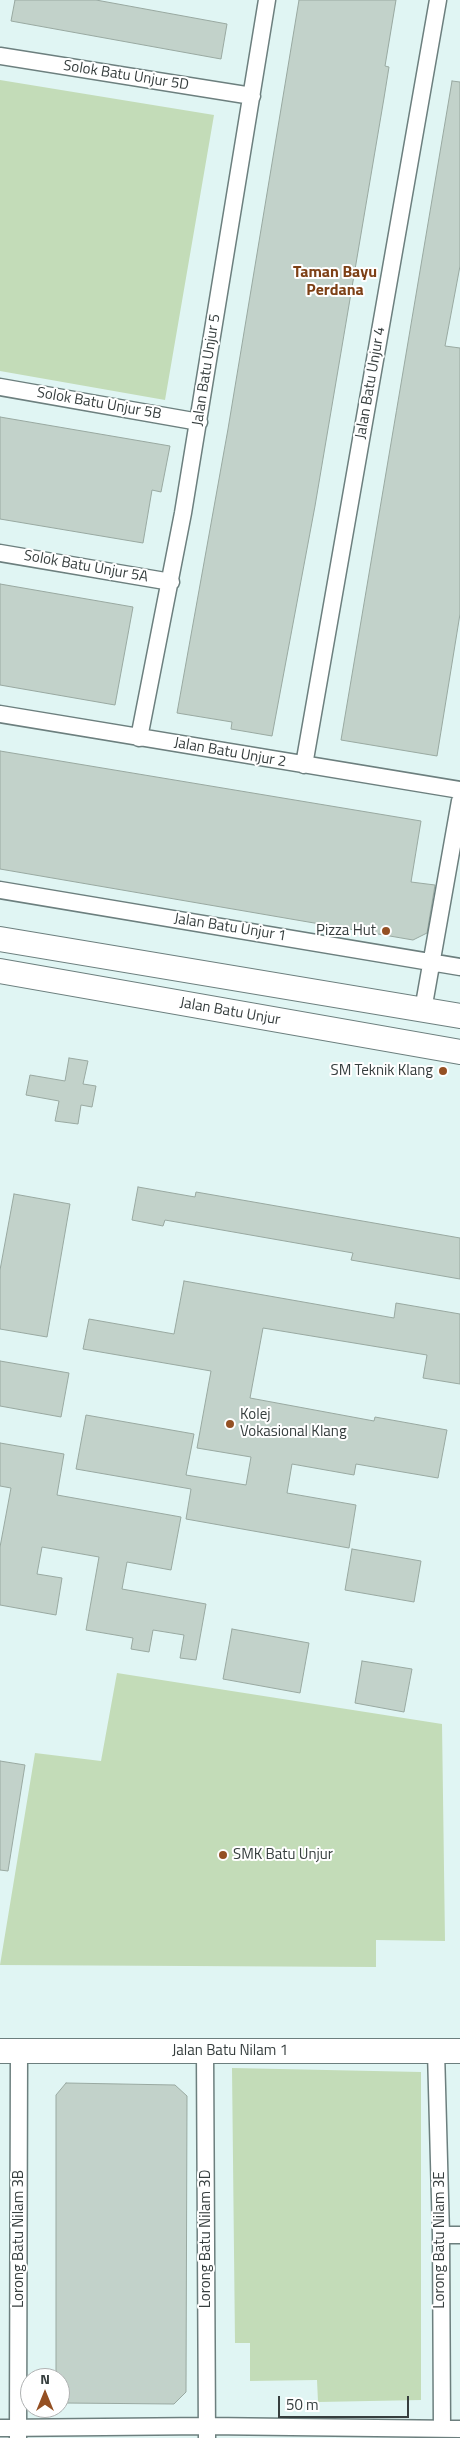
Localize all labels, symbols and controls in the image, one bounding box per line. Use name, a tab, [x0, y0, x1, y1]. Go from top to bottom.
street label: Solok Batu Unjur 5D	[62, 57, 190, 95]
district label: Taman Bayu Perdana	[293, 263, 377, 301]
street label: Jalan Batu Unjur 5	[189, 313, 225, 427]
street label: Jalan Batu Unjur 4	[352, 326, 390, 440]
street label: Solok Batu Unjur 5B	[35, 384, 163, 424]
street label: Solok Batu Unjur 5A	[22, 547, 150, 587]
street label: Jalan Batu Unjur 2	[173, 734, 287, 772]
street label: Jalan Batu Unjur 1	[173, 910, 287, 946]
place label: Pizza Hut	[316, 922, 376, 940]
marker: Pizza Hut	[380, 925, 392, 937]
street label: Jalan Batu Unjur	[178, 994, 282, 1030]
place label: SM Teknik Klang	[331, 1062, 433, 1080]
marker: SM Teknik Klang	[437, 1065, 449, 1077]
place label: Kolej Vokasional Klang	[240, 1406, 347, 1441]
marker: Kolej Vokasional Klang	[224, 1418, 236, 1430]
place label: SMK Batu Unjur	[233, 1846, 333, 1864]
marker: SMK Batu Unjur	[217, 1849, 229, 1861]
street label: Jalan Batu Nilam 1	[172, 2042, 288, 2060]
street label: Lorong Batu Nilam 3B	[10, 2170, 28, 2308]
street label: Lorong Batu Nilam 3D	[197, 2170, 215, 2308]
street label: Lorong Batu Nilam 3E	[431, 2171, 449, 2309]
north arrow	[20, 2368, 70, 2418]
text: N	[40, 2368, 50, 2389]
scale bar	[280, 2386, 411, 2418]
text: 50 m	[286, 2393, 319, 2416]

